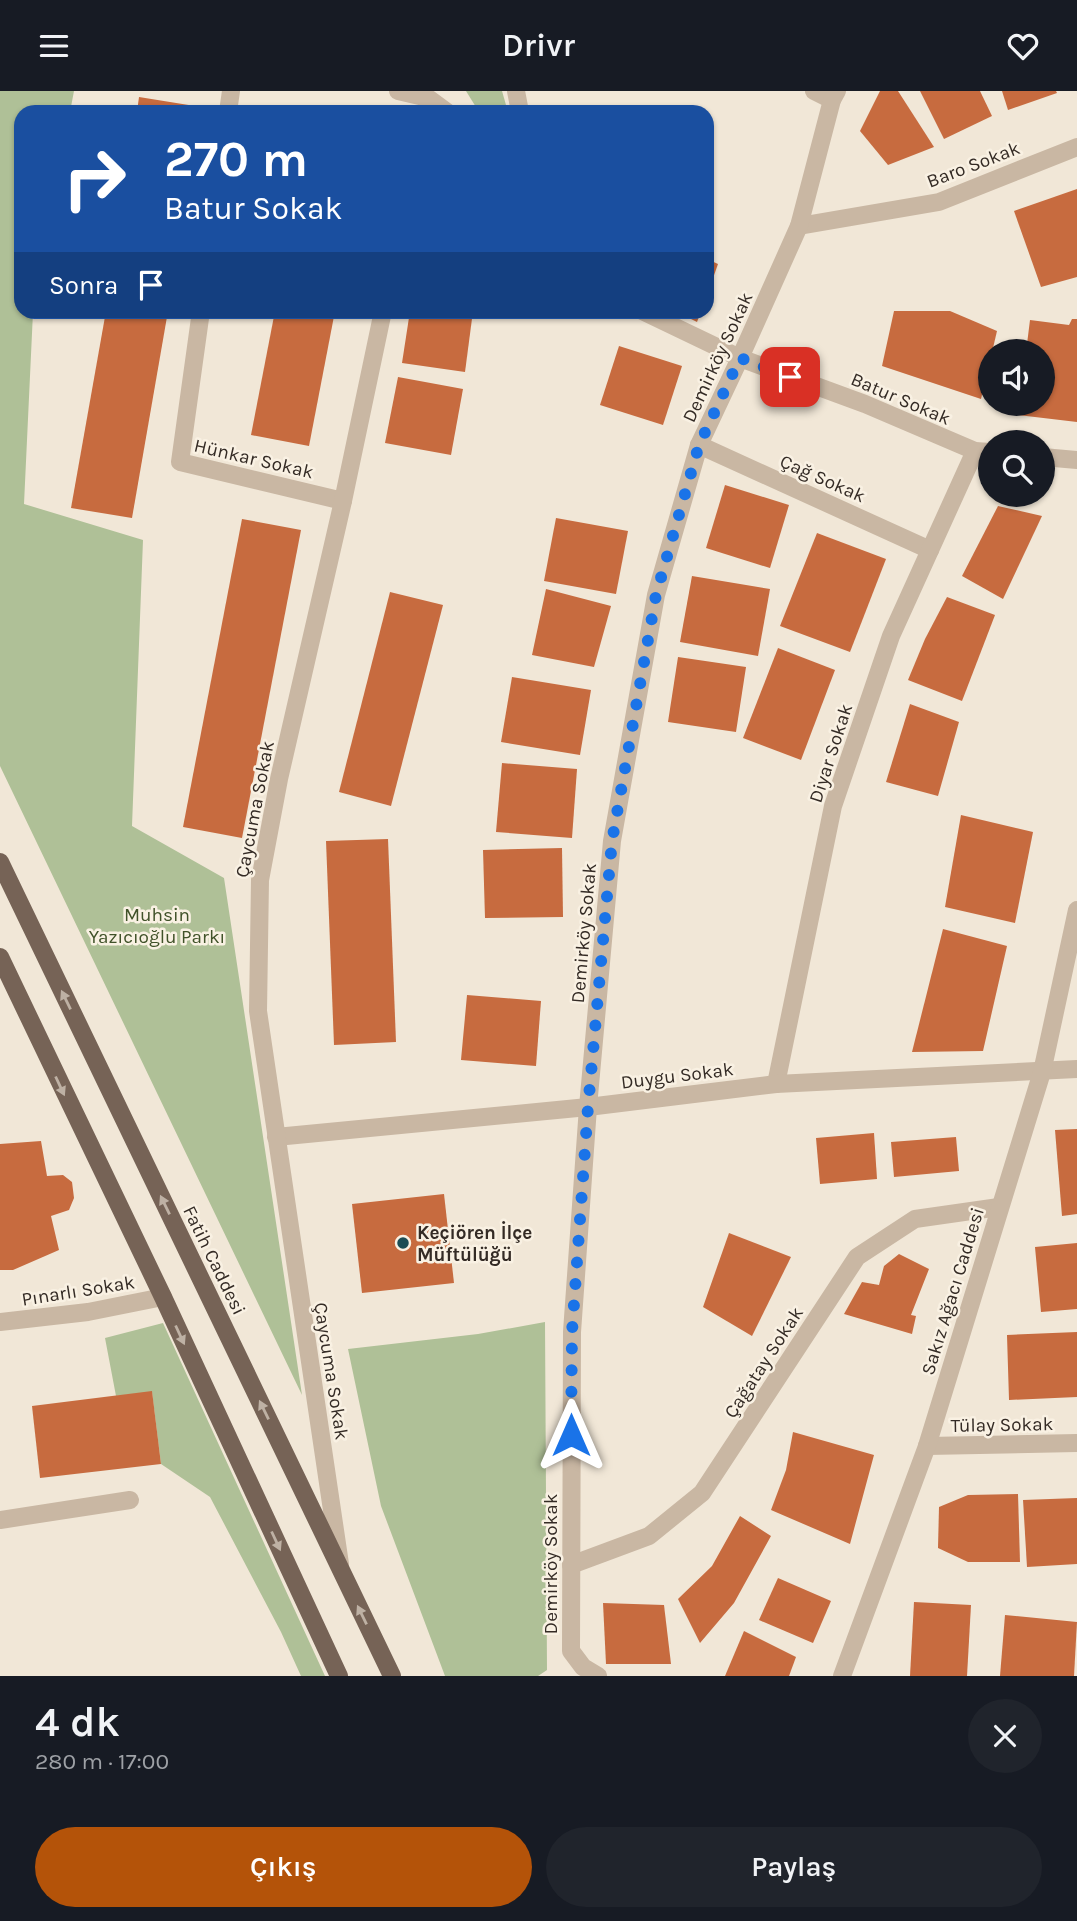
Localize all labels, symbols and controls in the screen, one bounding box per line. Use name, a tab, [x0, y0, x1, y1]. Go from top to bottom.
icon: menu	[35, 27, 73, 65]
text: Drivr	[502, 27, 575, 64]
icon: heart	[1004, 27, 1042, 65]
text: 270 m	[164, 131, 308, 188]
icon: right	[49, 133, 140, 224]
street label: Baro Sokak	[924, 137, 1023, 193]
text: Batur Sokak	[164, 190, 343, 227]
icon: arrive	[132, 266, 170, 304]
text: Sonra	[49, 270, 118, 301]
street label: Demirköy Sokak	[678, 289, 758, 426]
map controls	[978, 339, 1055, 507]
button: sound	[978, 339, 1055, 416]
pin	[760, 347, 820, 407]
icon: arrive	[771, 358, 809, 396]
street label: Batur Sokak	[848, 368, 954, 430]
button: search	[978, 430, 1055, 507]
street label: Hünkar Sokak	[192, 435, 316, 483]
street label: Çağ Sokak	[777, 450, 869, 508]
street label: Diyar Sokak	[805, 701, 857, 806]
street label: Çaycuma Sokak	[231, 739, 279, 879]
street label: Demirköy Sokak	[567, 862, 601, 1004]
park label: Muhsin Yazıcıoğlu Parkı	[89, 904, 225, 948]
one-way arrow	[61, 989, 72, 1010]
street label: Duygu Sokak	[620, 1058, 735, 1094]
one-way arrow	[55, 1076, 66, 1096]
one-way arrow	[159, 1194, 170, 1215]
street label: Fatih Caddesi	[178, 1202, 250, 1319]
street label: Sakız Ağacı Caddesi	[917, 1205, 989, 1378]
place label: Keçiören İlçe Müftülüğü	[417, 1221, 532, 1266]
marker: Keçiören İlçe Müftülüğü	[395, 1235, 411, 1251]
street label: Pınarlı Sokak	[20, 1271, 137, 1311]
street label: Çaycuma Sokak	[309, 1301, 353, 1442]
street label: Çağatay Sokak	[720, 1303, 808, 1422]
one-way arrow	[174, 1325, 186, 1345]
position arrow	[534, 1398, 608, 1472]
one-way arrow	[258, 1400, 269, 1420]
street label: Tülay Sokak	[951, 1413, 1054, 1437]
street label: Demirköy Sokak	[540, 1493, 562, 1634]
one-way arrow	[270, 1531, 281, 1551]
one-way arrow	[357, 1605, 368, 1625]
text: 4 dk	[35, 1697, 120, 1747]
button: close	[968, 1699, 1042, 1773]
text: 280 m · 17:00	[35, 1748, 169, 1775]
button: Çıkış	[35, 1827, 532, 1907]
button: Paylaş	[546, 1827, 1042, 1907]

